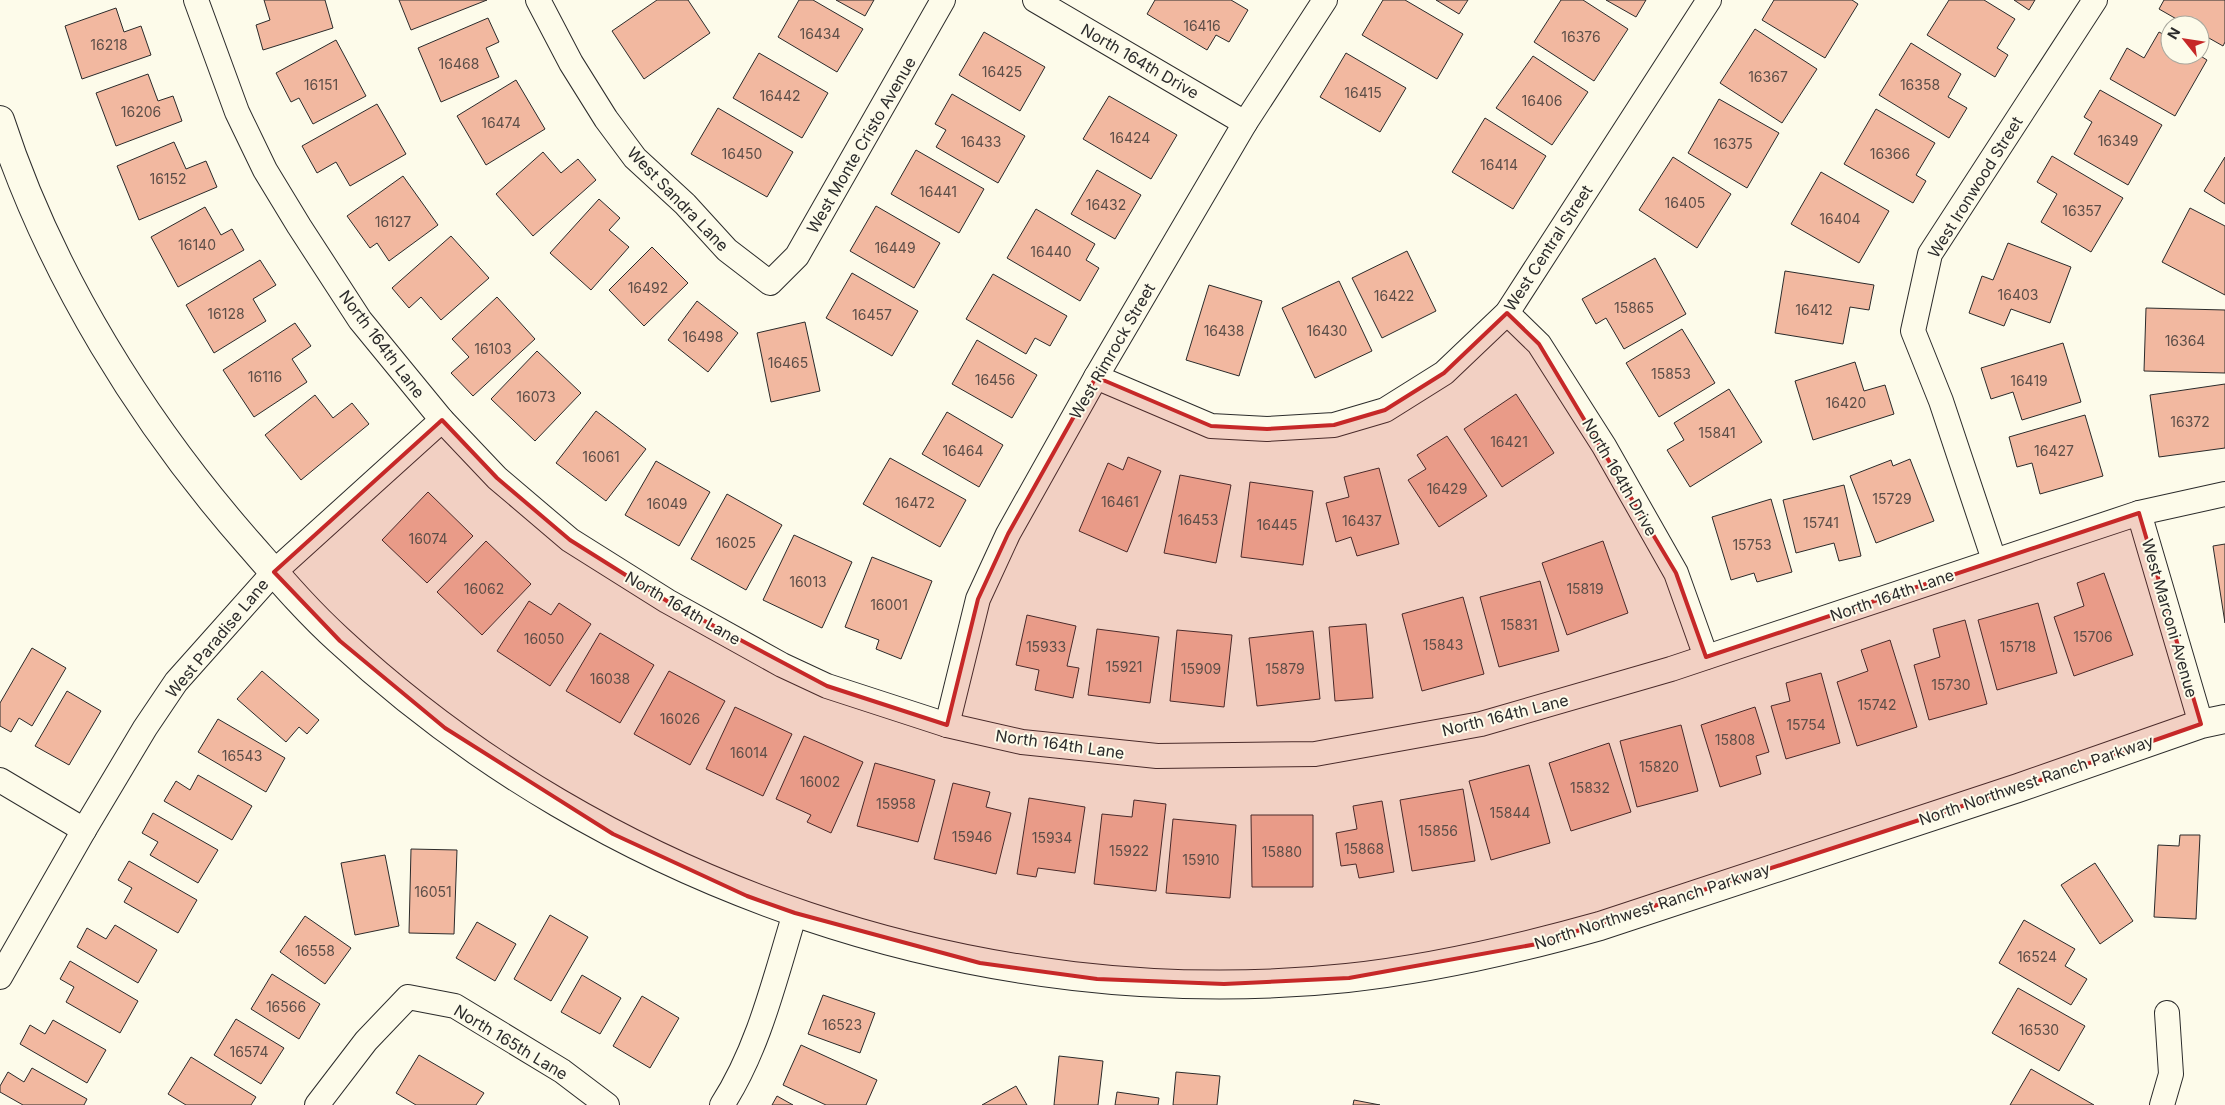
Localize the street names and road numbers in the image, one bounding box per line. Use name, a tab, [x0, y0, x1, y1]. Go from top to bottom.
street label: North 164th Drive	[1078, 19, 1202, 103]
street label: West Monte Cristo Avenue	[802, 53, 920, 237]
street label: West Ironwood Street	[1923, 113, 2027, 261]
street label: West Sandra Lane	[623, 143, 733, 255]
street label: West Central Street	[1500, 181, 1596, 315]
street label: West Rimrock Street	[1065, 279, 1159, 423]
street label: North 164th Lane	[335, 286, 429, 402]
street label: North 164th Drive	[1578, 415, 1662, 539]
street label: West Marconi Avenue	[2138, 536, 2202, 700]
street label: North 164th Lane	[1827, 564, 1957, 626]
street label: North 164th Lane	[622, 567, 744, 649]
street label: West Paradise Lane	[161, 574, 273, 702]
street label: North 164th Lane	[1440, 690, 1570, 740]
street label: North 164th Lane	[994, 725, 1126, 763]
street label: North Northwest Ranch Parkway	[1916, 730, 2156, 830]
street label: North Northwest Ranch Parkway	[1531, 858, 1773, 954]
street label: North 165th Lane	[450, 1000, 572, 1084]

